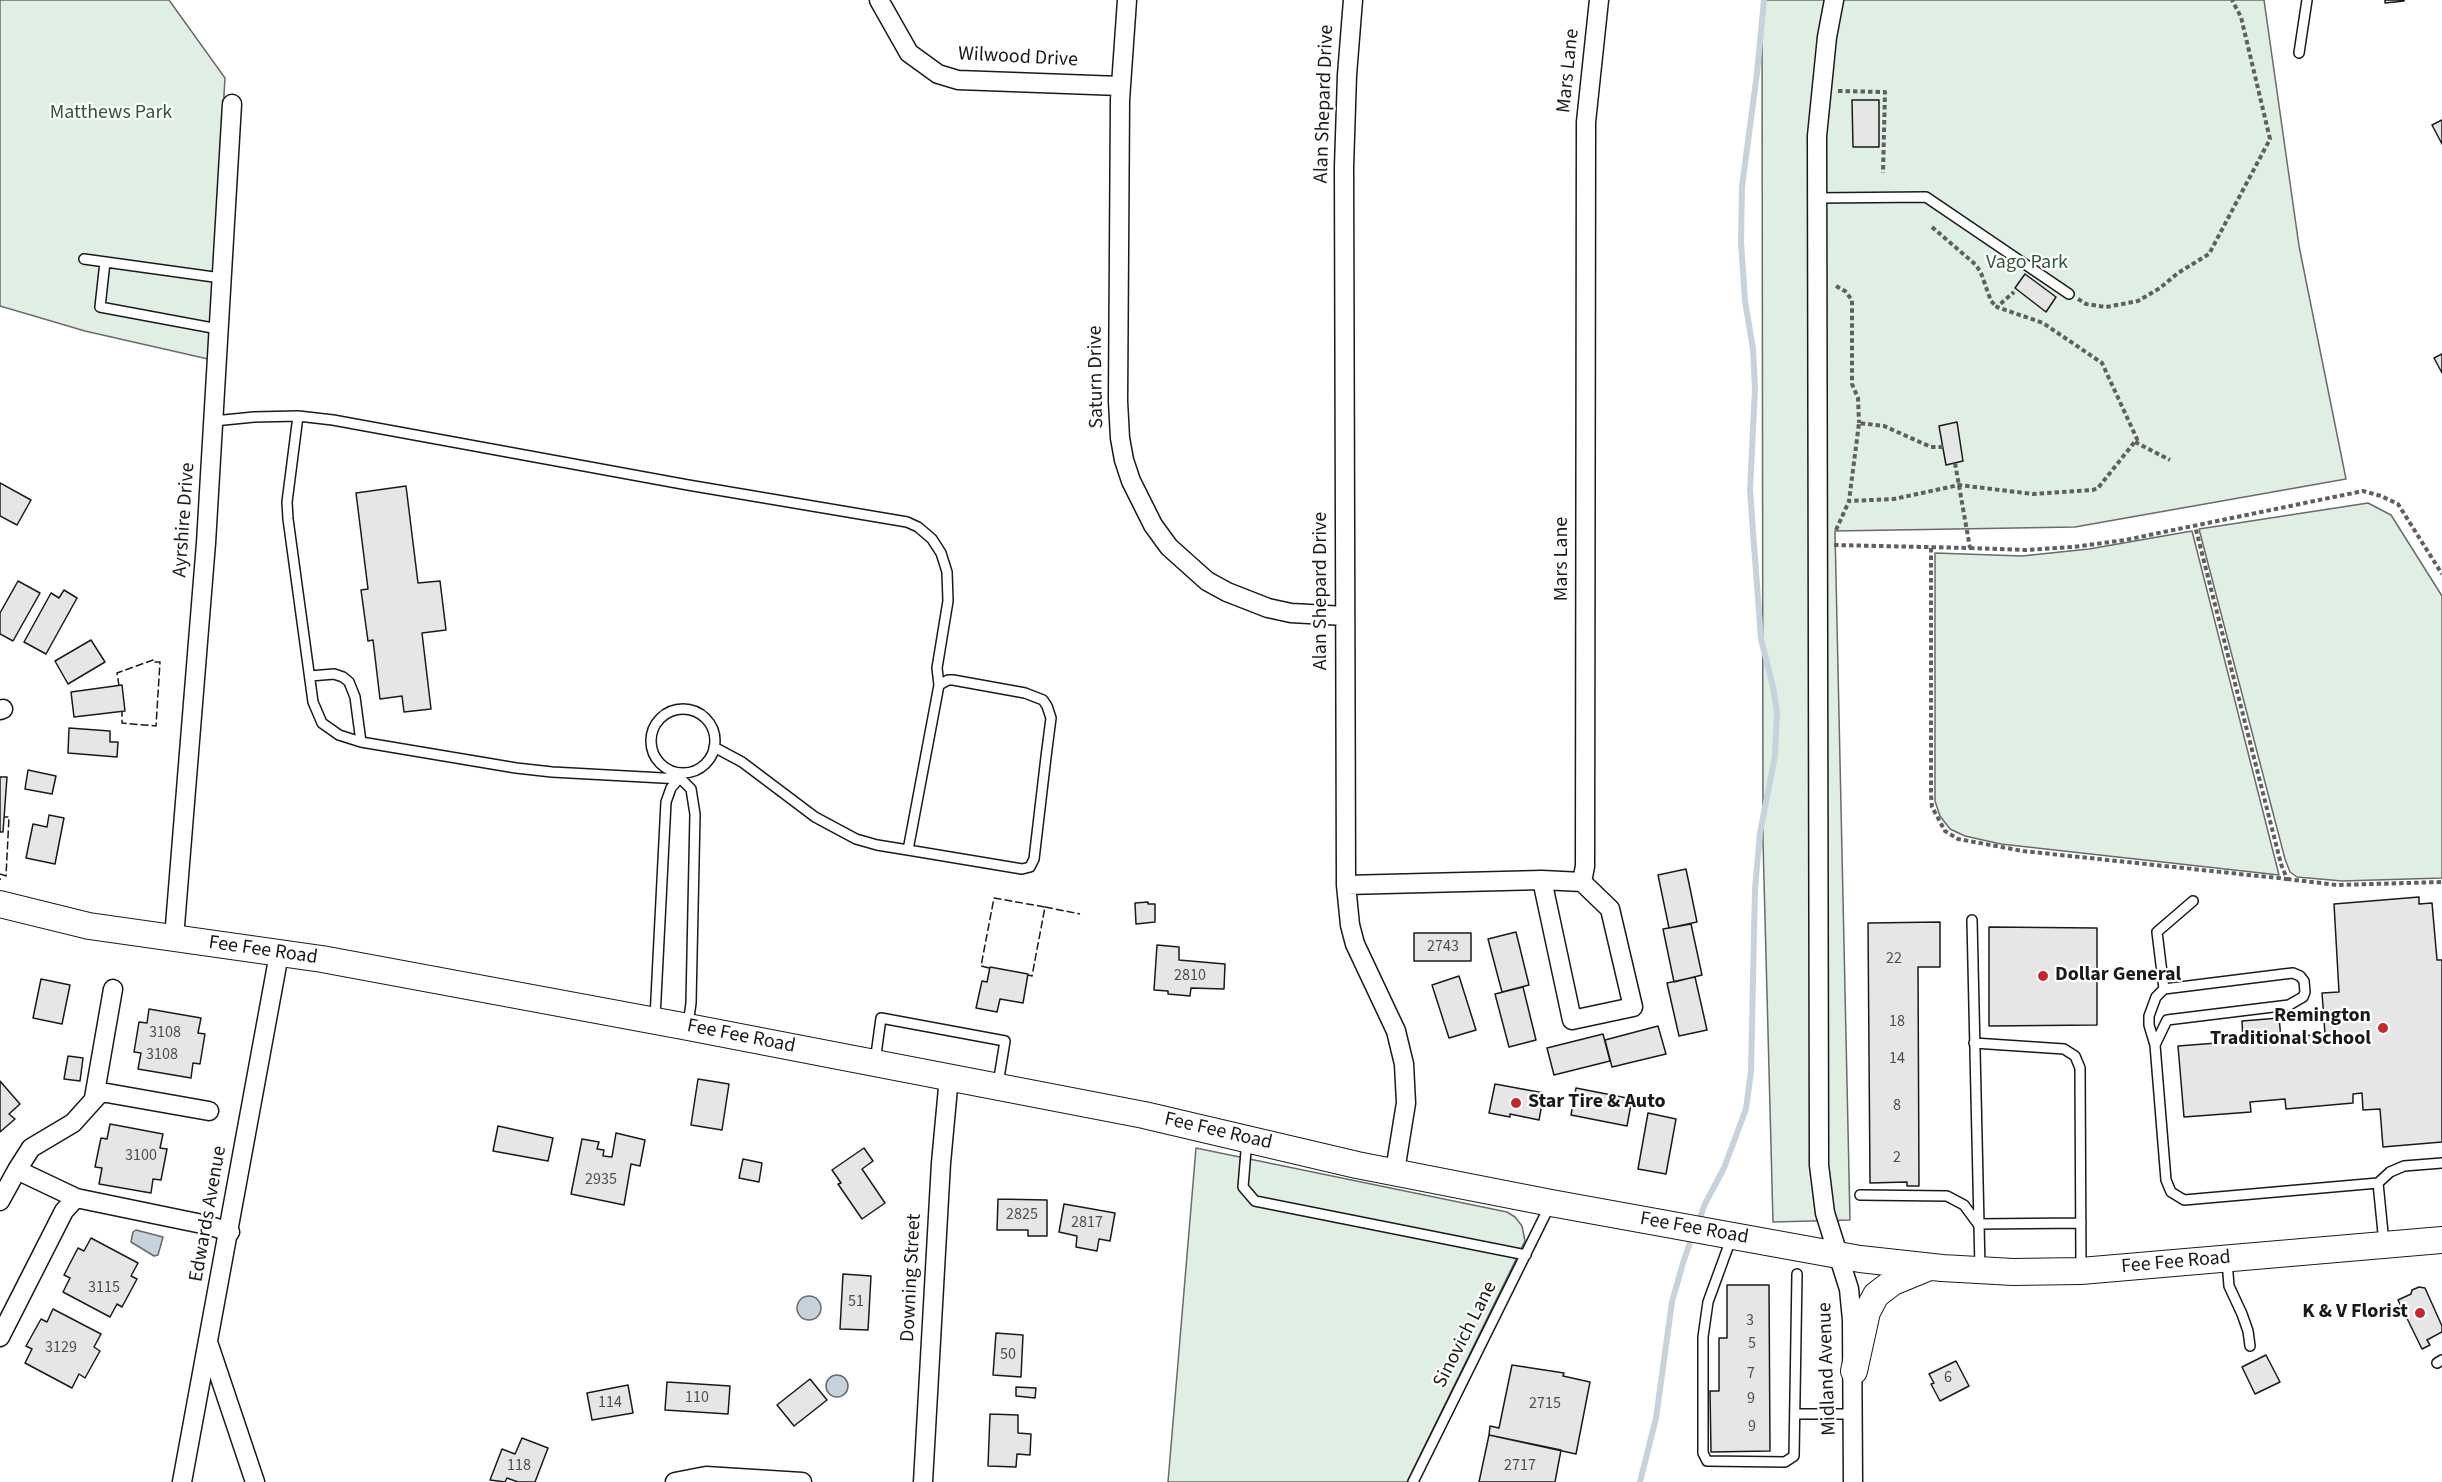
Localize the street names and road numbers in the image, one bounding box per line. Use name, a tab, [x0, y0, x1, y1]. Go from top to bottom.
street label: Alan Shepard Drive	[1310, 24, 1340, 184]
street label: Mars Lane	[1553, 28, 1585, 114]
street label: Wilwood Drive	[957, 43, 1079, 73]
street label: Saturn Drive	[1084, 325, 1110, 429]
street label: Ayrshire Drive	[169, 462, 201, 578]
street label: Alan Shepard Drive	[1310, 512, 1334, 670]
street label: Mars Lane	[1551, 517, 1575, 601]
street label: Fee Fee Road	[207, 931, 319, 971]
street label: Fee Fee Road	[685, 1015, 797, 1059]
street label: Fee Fee Road	[1162, 1108, 1274, 1156]
street label: Edwards Avenue	[185, 1144, 233, 1284]
street label: Fee Fee Road	[1638, 1208, 1750, 1250]
street label: Downing Street	[897, 1213, 927, 1343]
street label: Fee Fee Road	[2120, 1246, 2232, 1280]
street label: Sinovich Lane	[1429, 1278, 1503, 1392]
street label: Midland Avenue	[1814, 1302, 1842, 1436]

